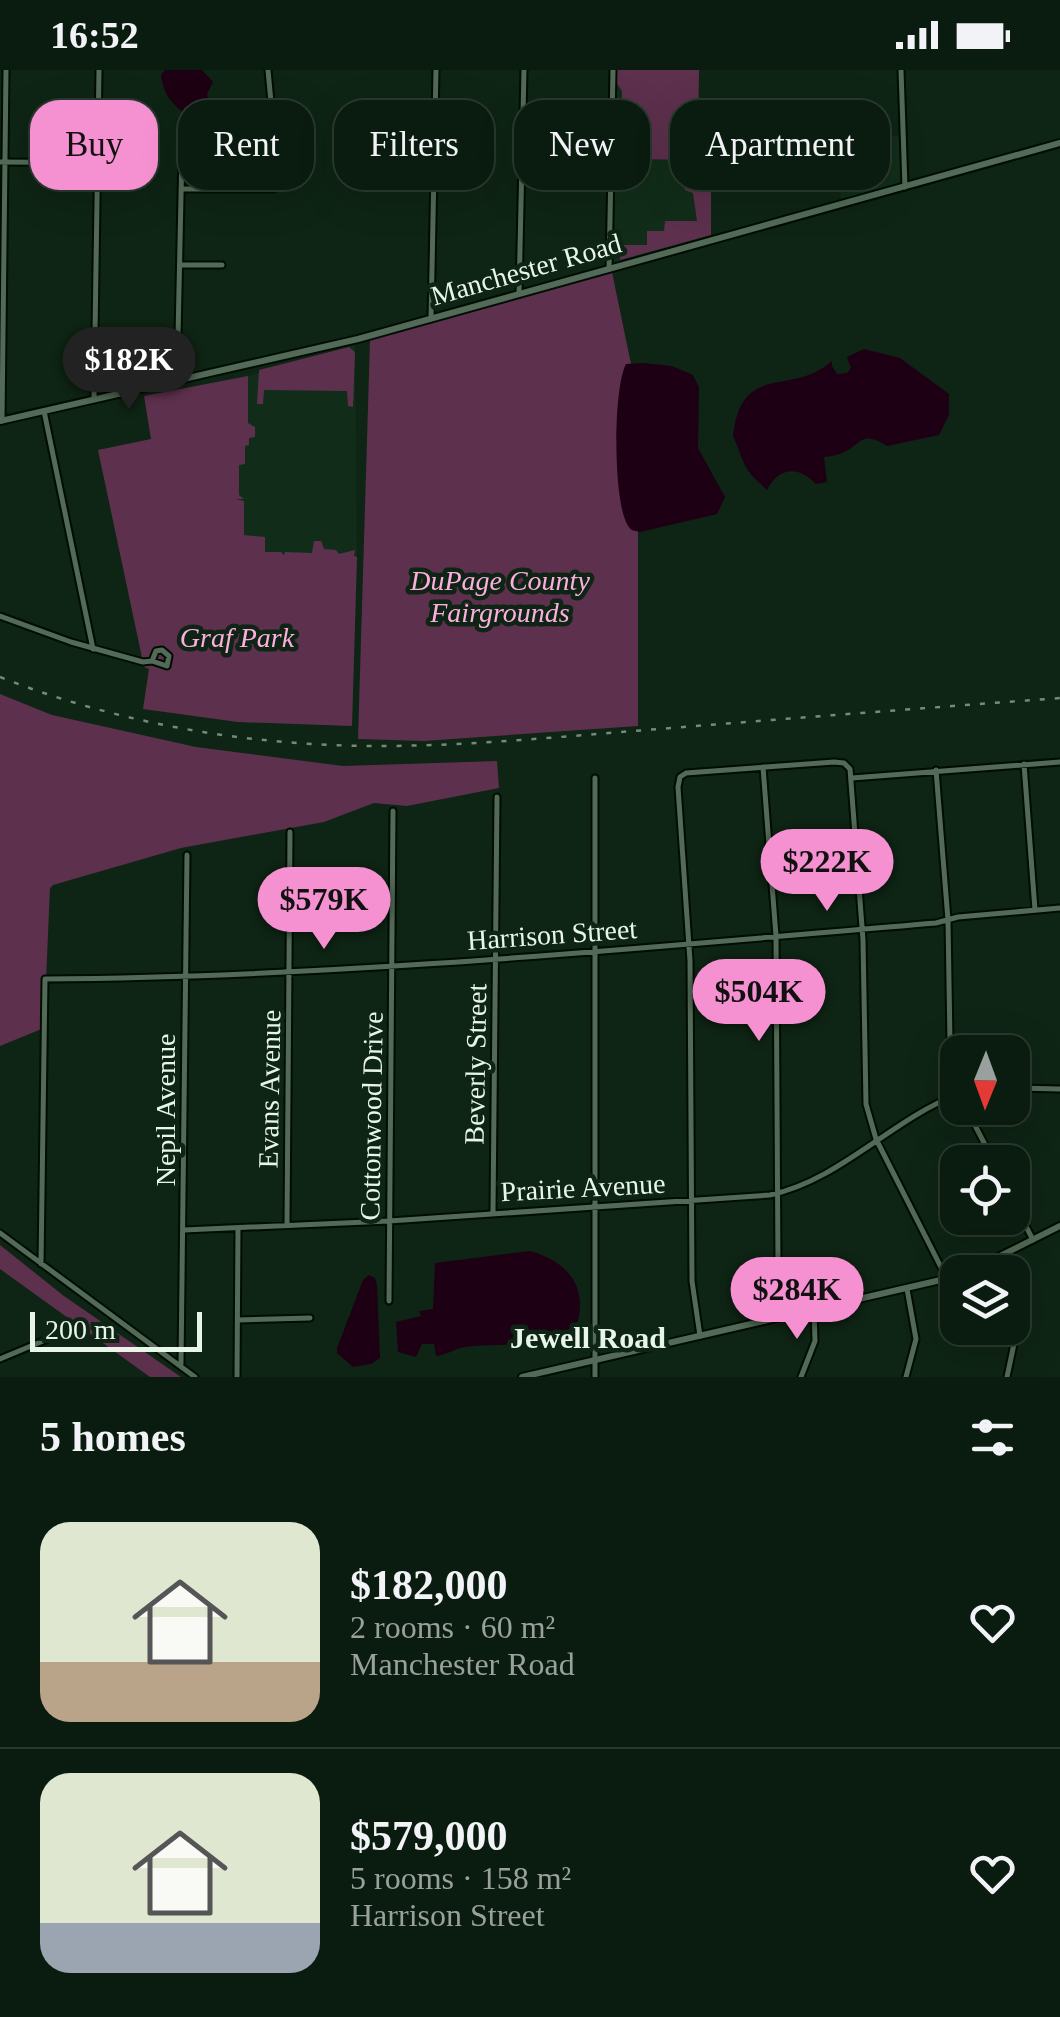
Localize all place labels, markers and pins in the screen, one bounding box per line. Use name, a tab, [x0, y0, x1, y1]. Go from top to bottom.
pin: $182K	[59, 327, 199, 412]
pin: $222K	[757, 829, 897, 914]
pin: $579K	[254, 867, 394, 952]
pin: $504K	[689, 959, 829, 1044]
pin: $284K	[727, 1257, 867, 1342]

